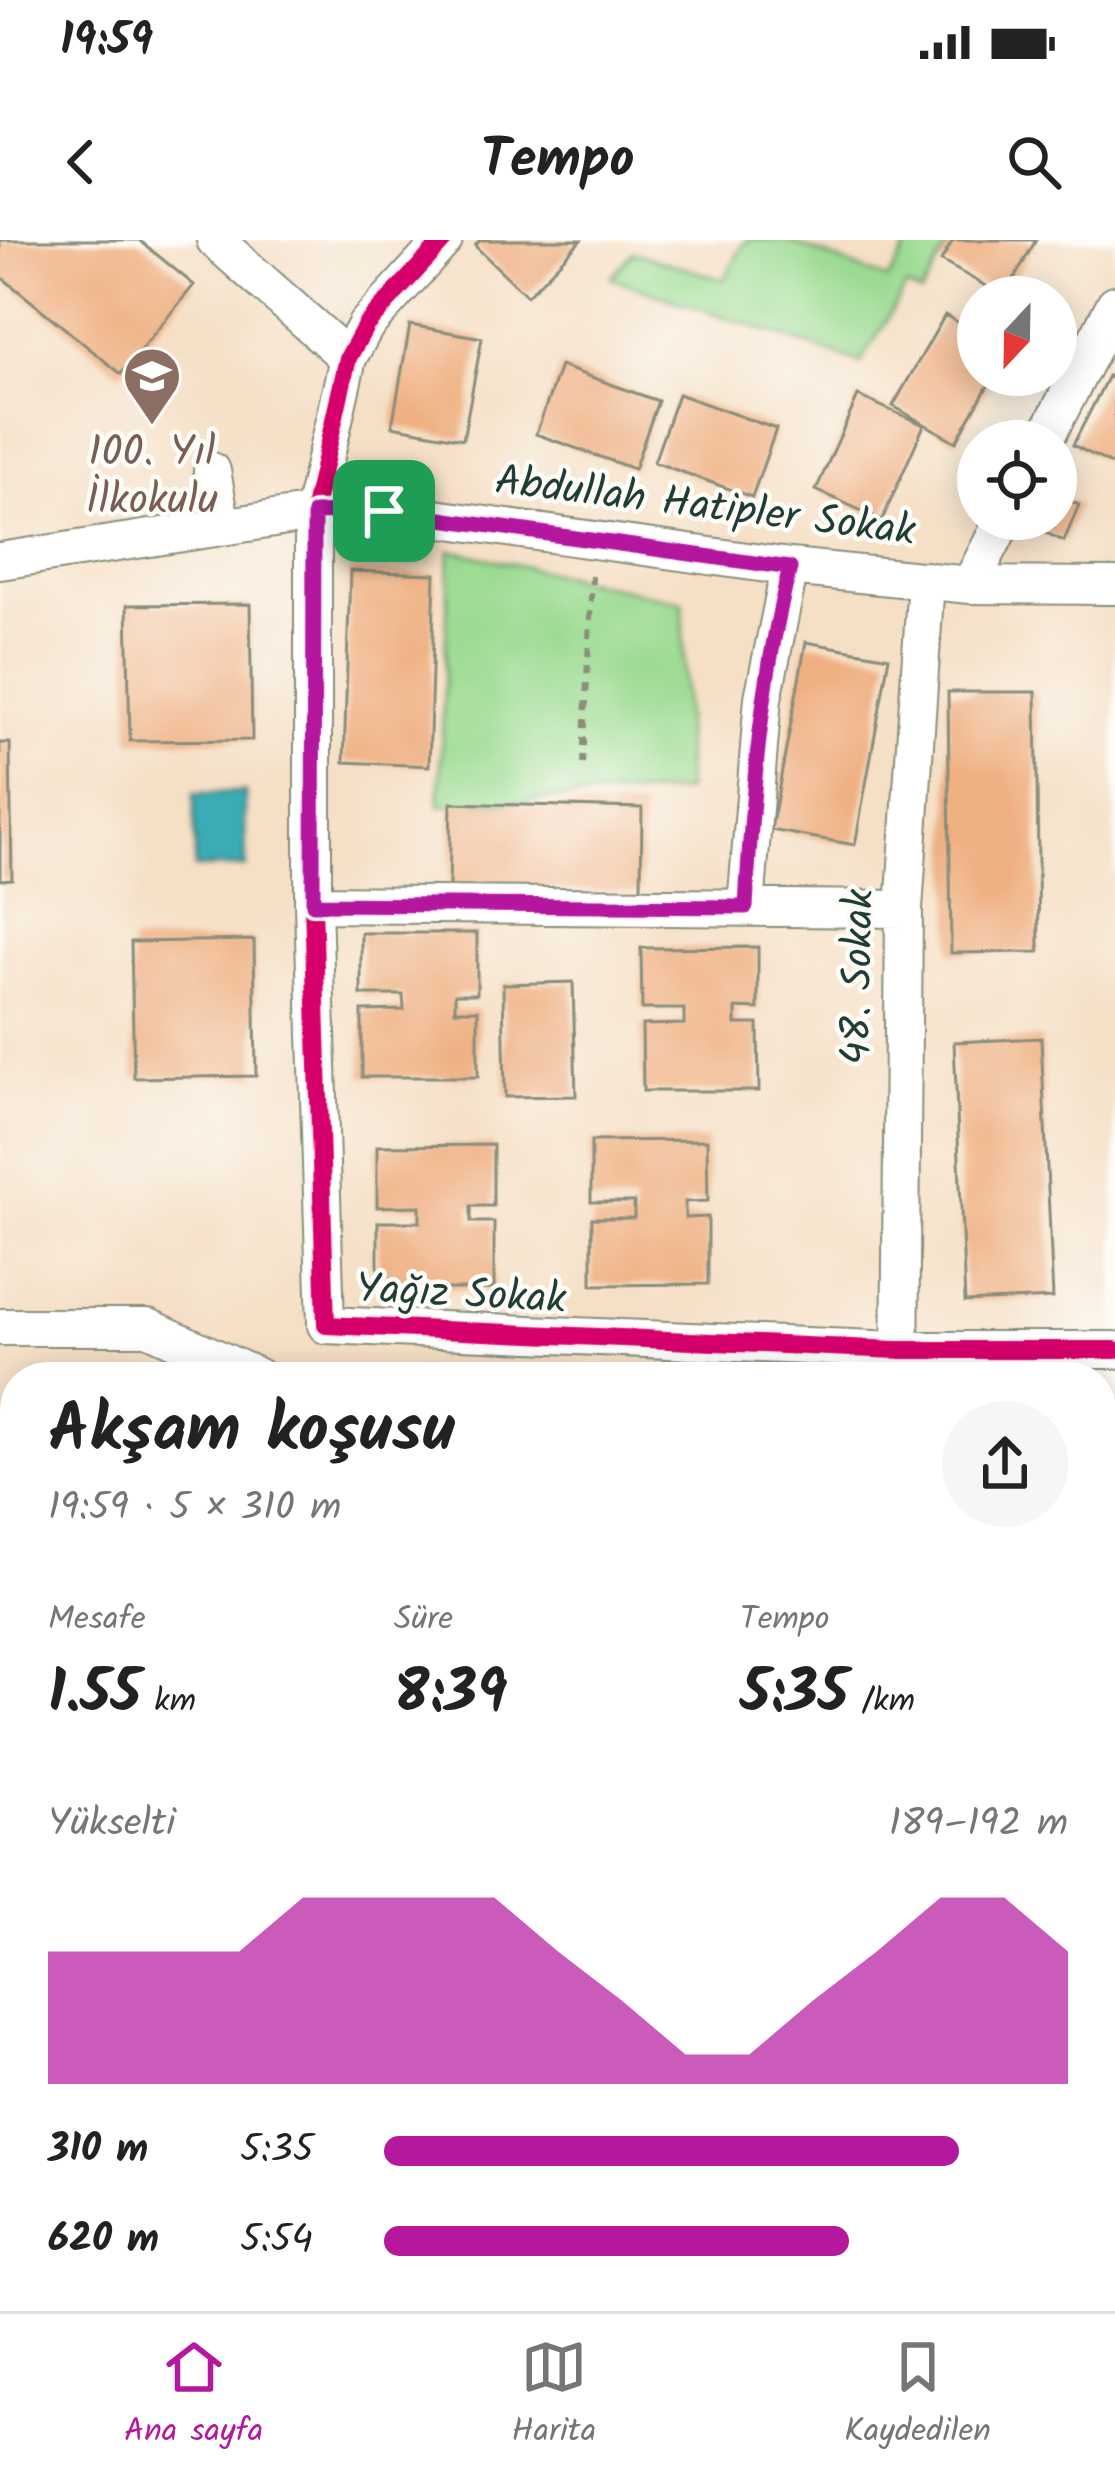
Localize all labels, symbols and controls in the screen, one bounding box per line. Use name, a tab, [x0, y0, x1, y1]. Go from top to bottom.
text: 19:59	[60, 6, 153, 78]
text: Tempo	[481, 119, 634, 205]
icon: back	[48, 129, 114, 195]
icon: search	[1001, 129, 1067, 195]
north arrow	[957, 276, 1077, 396]
map controls	[957, 276, 1077, 540]
school or university icon: 100. Yıl İlkokulu	[121, 345, 183, 427]
place label: 100. Yıl İlkokulu	[86, 420, 218, 535]
button: locate	[957, 420, 1077, 540]
street label: Abdullah Hatipler Sokak	[491, 448, 919, 566]
pin	[333, 460, 435, 562]
icon: arrive	[351, 478, 417, 544]
street label: 48. Sokak	[824, 888, 894, 1065]
street label: Yağız Sokak	[354, 1256, 568, 1334]
text: Akşam koşusu	[48, 1380, 455, 1485]
button: share	[942, 1401, 1068, 1527]
text: 19:59 · 5 × 310 m	[48, 1478, 341, 1540]
text: Mesafe	[48, 1594, 146, 1647]
text: Süre	[394, 1594, 453, 1647]
text: Tempo	[740, 1594, 830, 1647]
text: 1.55	[48, 1647, 141, 1743]
text: 8:39	[394, 1647, 507, 1743]
text: 5:35	[740, 1647, 848, 1743]
text: km	[141, 1676, 196, 1729]
text: /km	[848, 1676, 915, 1729]
text: Yükselti	[48, 1794, 176, 1856]
text: 189–192 m	[889, 1794, 1068, 1856]
text: 310 m	[48, 2120, 148, 2182]
text: 5:35	[240, 2120, 314, 2182]
text: 620 m	[48, 2210, 159, 2272]
text: 5:54	[240, 2210, 313, 2272]
tab: Ana sayfa	[124, 2334, 263, 2459]
tab: Harita	[512, 2334, 596, 2459]
tab: Kaydedilen	[844, 2334, 991, 2459]

